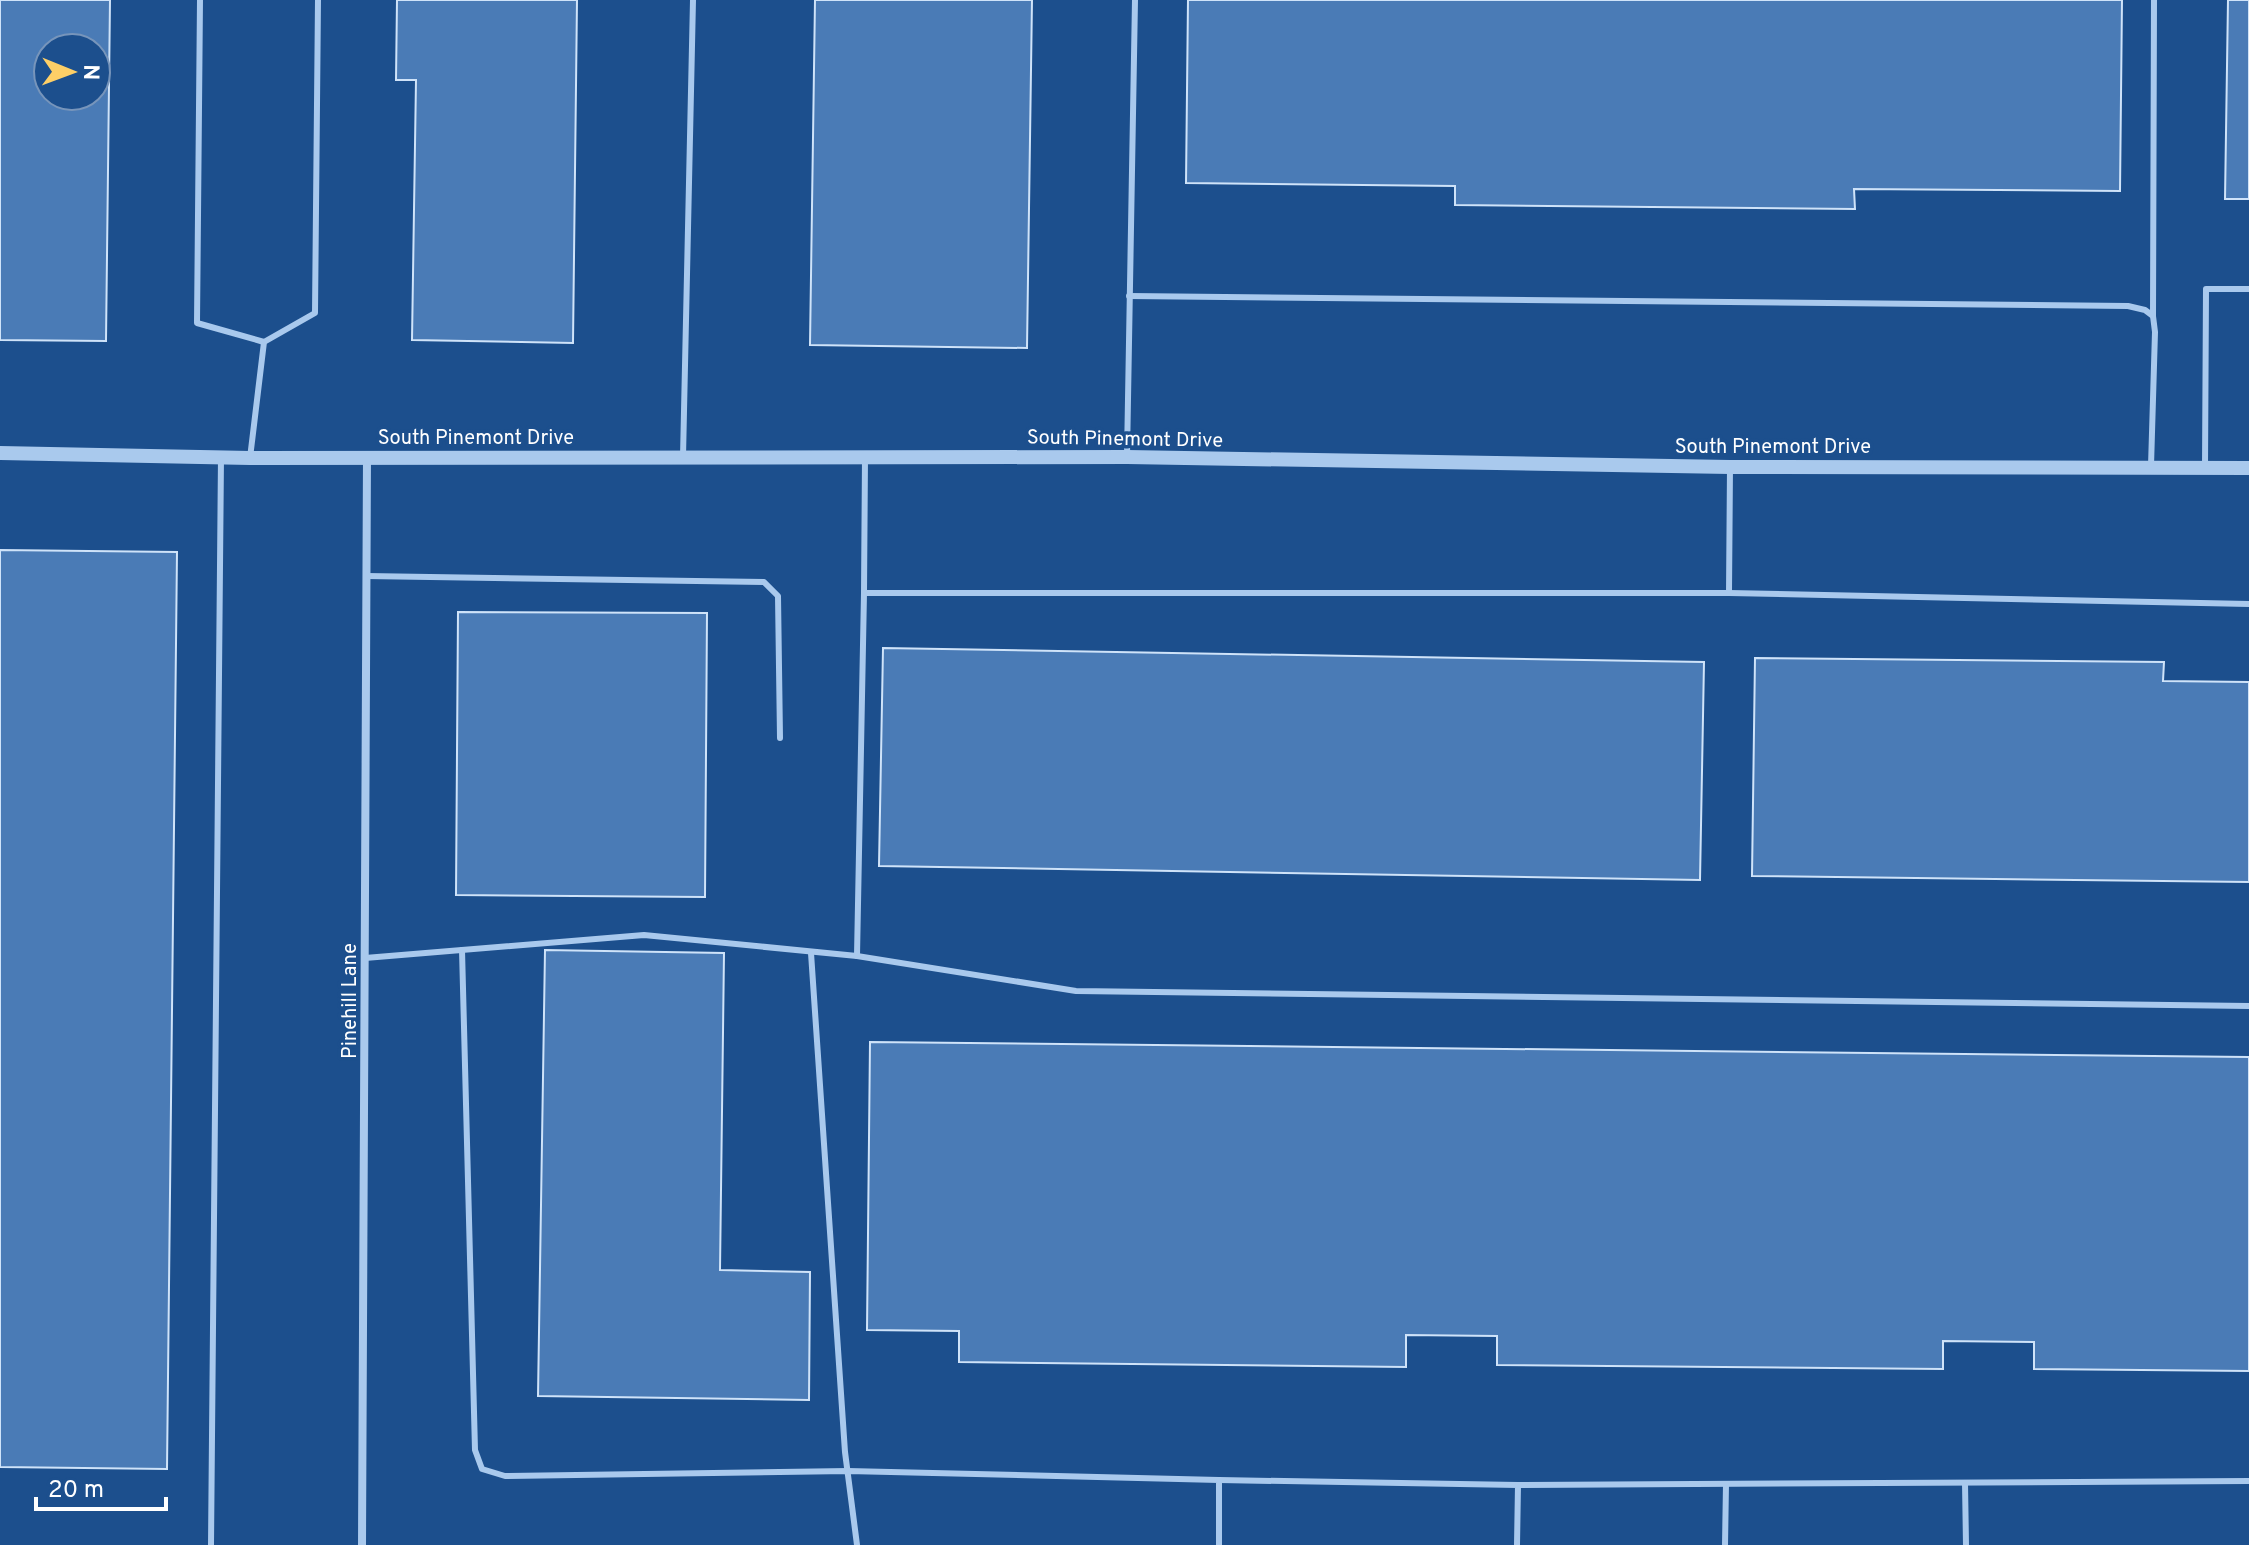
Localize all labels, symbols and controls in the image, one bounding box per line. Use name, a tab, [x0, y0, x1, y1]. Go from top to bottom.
north arrow	[32, 32, 112, 112]
text: N	[76, 64, 103, 80]
street label: South Pinemont Drive	[1027, 425, 1223, 455]
street label: South Pinemont Drive	[378, 426, 574, 452]
street label: South Pinemont Drive	[1675, 435, 1871, 461]
street label: Pinehill Lane	[338, 943, 364, 1059]
scale bar	[36, 1461, 166, 1511]
text: 20 m	[48, 1476, 104, 1506]

